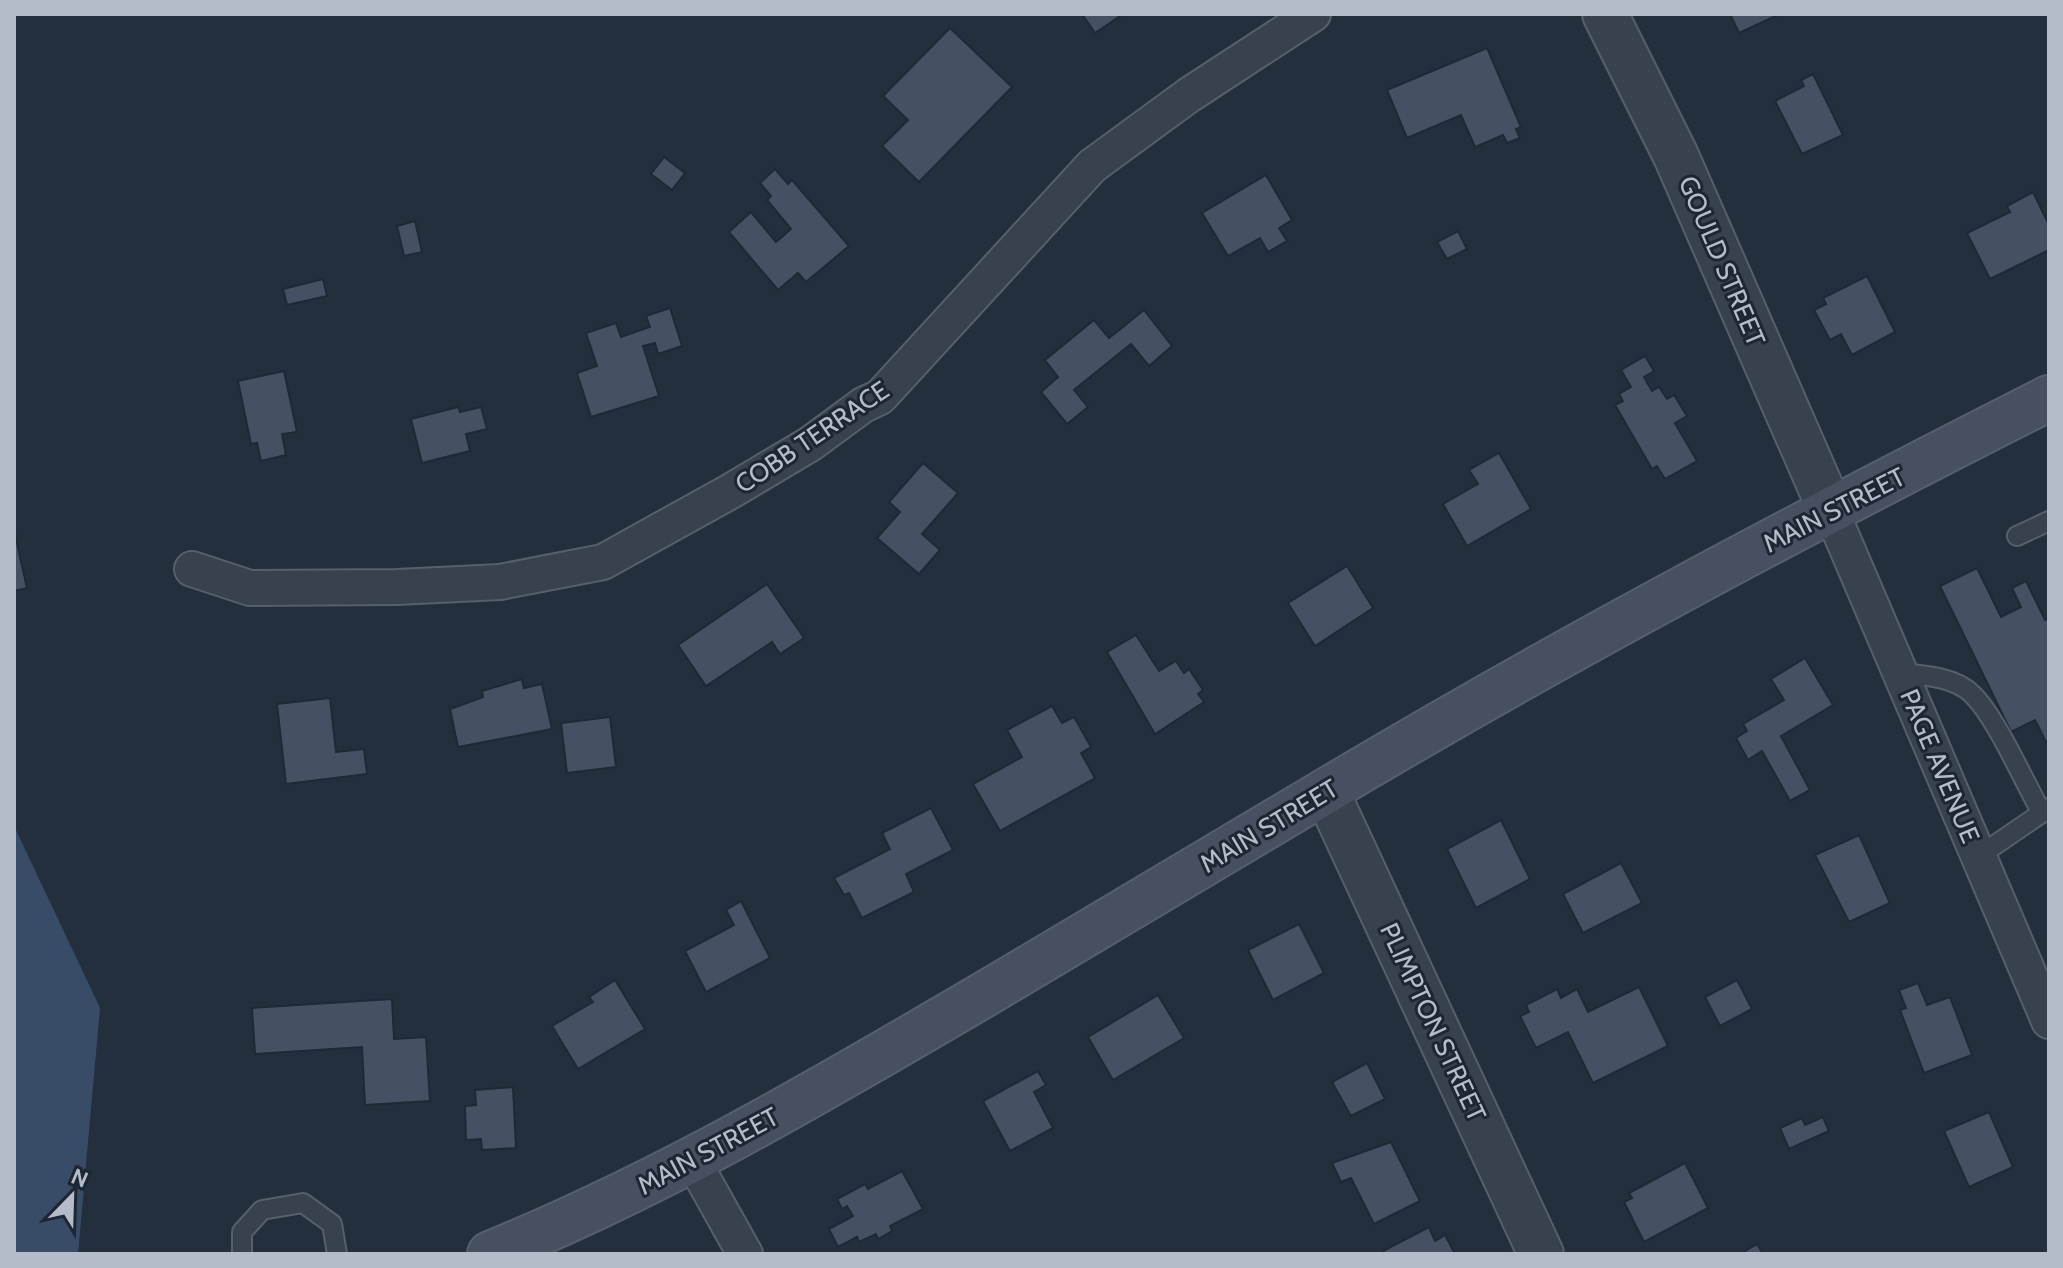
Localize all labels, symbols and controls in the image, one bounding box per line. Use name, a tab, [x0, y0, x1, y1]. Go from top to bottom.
street label: GOULD STREET	[1672, 171, 1772, 351]
street label: COBB TERRACE	[729, 374, 895, 500]
street label: MAIN STREET	[1758, 460, 1911, 560]
street label: PAGE AVENUE	[1893, 684, 1987, 848]
street label: MAIN STREET	[1194, 772, 1344, 880]
street label: PLIMPTON STREET	[1373, 918, 1493, 1126]
street label: MAIN STREET	[632, 1100, 784, 1202]
north arrow	[32, 1156, 112, 1236]
text: N	[67, 1163, 92, 1194]

